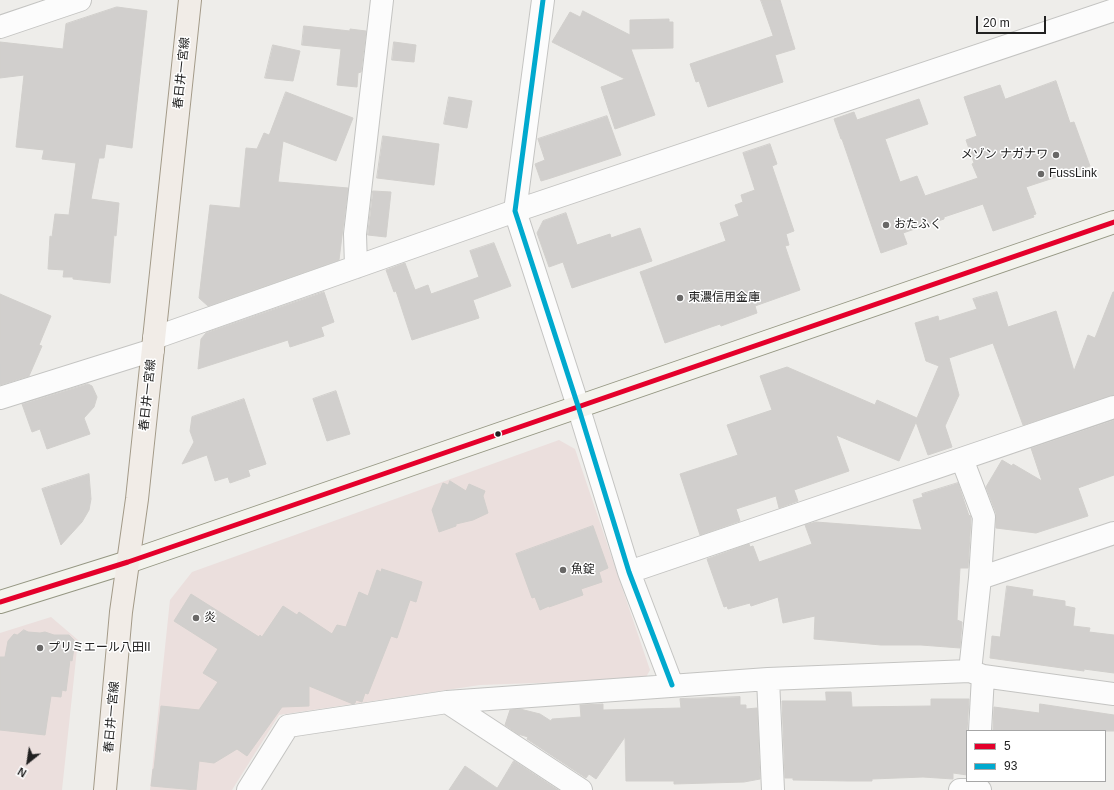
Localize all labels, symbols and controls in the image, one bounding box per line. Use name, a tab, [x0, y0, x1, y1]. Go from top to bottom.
scale bar	[978, 8, 1048, 34]
text: 20 m	[983, 16, 1010, 30]
street label: 春日井一宮線	[171, 36, 193, 110]
place label: メゾン ナガナワ	[961, 148, 1048, 162]
marker: メゾン ナガナワ	[1051, 150, 1061, 160]
place label: FussLink	[1049, 167, 1097, 181]
marker: FussLink	[1036, 169, 1046, 179]
place label: おたふく	[894, 218, 942, 232]
marker: おたふく	[881, 220, 891, 230]
place label: 東濃信用金庫	[688, 291, 760, 305]
marker: 東濃信用金庫	[675, 293, 685, 303]
street label: 春日井一宮線	[137, 358, 159, 432]
unlabelled marker	[493, 429, 503, 439]
place label: 魚錠	[571, 563, 595, 577]
marker: 魚錠	[558, 565, 568, 575]
place label: 炎	[204, 611, 216, 625]
marker: 炎	[191, 613, 201, 623]
place label: プリミエール八田II	[48, 641, 151, 655]
marker: プリミエール八田II	[35, 643, 45, 653]
street label: 春日井一宮線	[102, 681, 122, 753]
legend	[966, 730, 1106, 782]
text: 5	[1004, 739, 1011, 753]
north arrow	[8, 742, 48, 782]
text: 93	[1004, 759, 1017, 773]
text: N	[16, 765, 28, 780]

